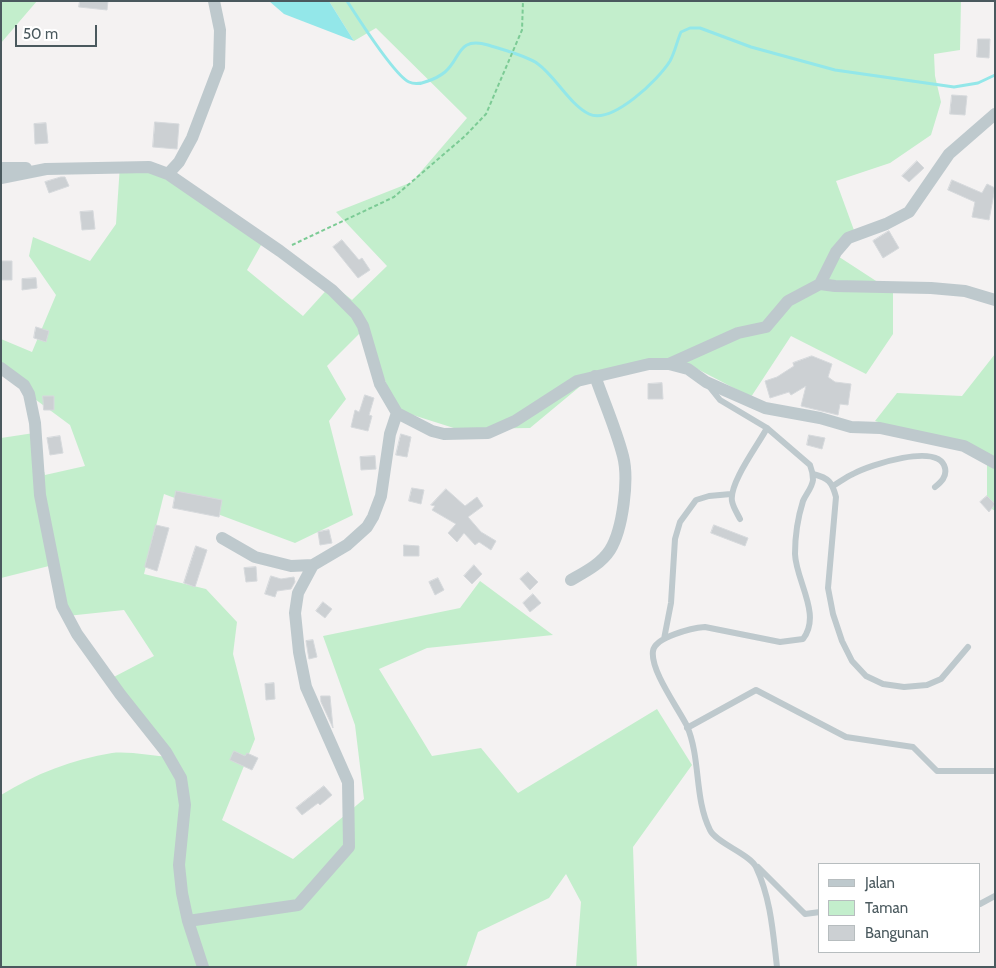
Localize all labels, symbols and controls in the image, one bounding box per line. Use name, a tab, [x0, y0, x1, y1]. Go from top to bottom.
scale bar	[18, 15, 100, 47]
text: 50 m	[23, 25, 58, 43]
legend	[818, 863, 981, 953]
text: Jalan	[865, 874, 895, 892]
text: Taman	[865, 899, 908, 917]
text: Bangunan	[865, 924, 929, 942]

